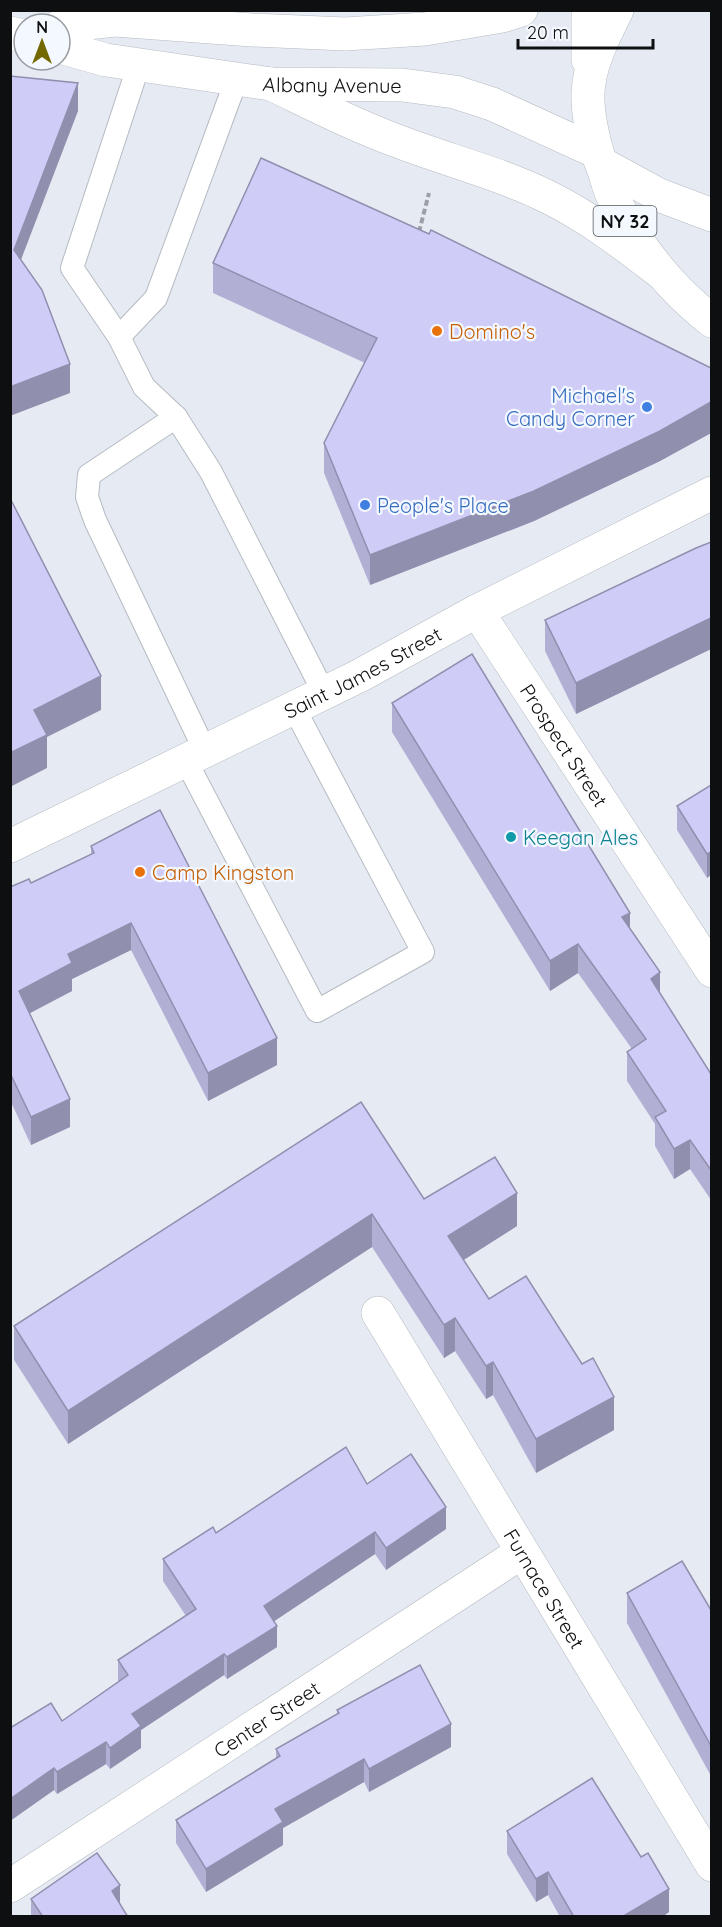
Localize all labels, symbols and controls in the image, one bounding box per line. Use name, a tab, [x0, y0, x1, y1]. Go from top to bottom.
north arrow	[12, 12, 72, 72]
scale bar	[518, 12, 653, 50]
text: N	[36, 17, 48, 37]
text: 20 m	[527, 21, 569, 44]
street label: Albany Avenue	[261, 71, 402, 97]
road number: NY 32	[594, 206, 656, 236]
place label: Domino's	[449, 319, 535, 344]
marker: Domino's	[430, 324, 444, 338]
place label: Michael's Candy Corner	[506, 383, 635, 431]
marker: Michael's Candy Corner	[640, 400, 654, 414]
place label: People's Place	[377, 493, 509, 518]
marker: People's Place	[358, 498, 372, 512]
street label: Saint James Street	[280, 621, 446, 723]
street label: Prospect Street	[515, 679, 614, 811]
place label: Keegan Ales	[523, 825, 638, 850]
marker: Keegan Ales	[504, 830, 518, 844]
place label: Camp Kingston	[152, 860, 294, 885]
marker: Camp Kingston	[133, 865, 147, 879]
street label: Furnace Street	[499, 1524, 591, 1653]
street label: Center Street	[208, 1675, 324, 1763]

